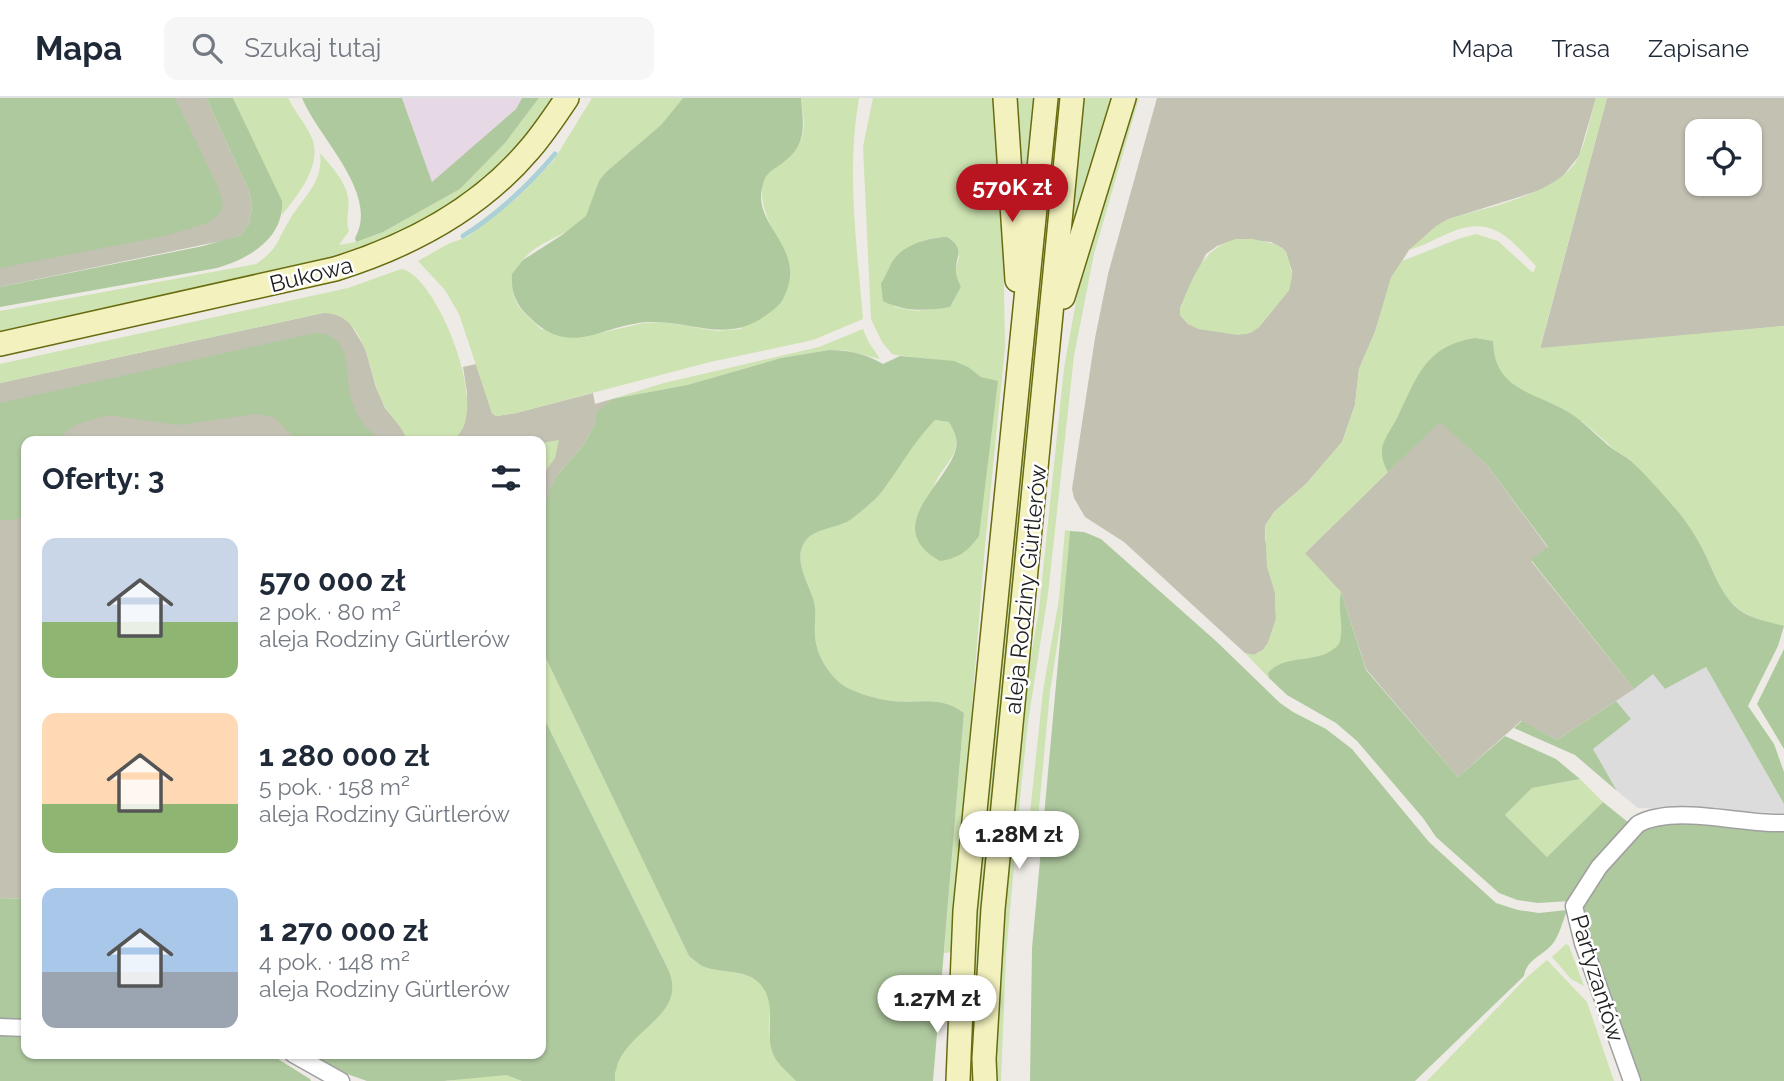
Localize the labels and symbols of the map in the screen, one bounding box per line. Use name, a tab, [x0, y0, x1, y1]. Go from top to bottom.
pin: 570K zł	[947, 164, 1077, 224]
street label: Bukowa	[267, 251, 355, 297]
street label: aleja Rodziny Gürtlerów	[998, 462, 1052, 715]
pin: 1.28M zł	[947, 812, 1091, 871]
street label: Partyzantów	[1566, 911, 1630, 1045]
pin: 1.27M zł	[865, 976, 1009, 1035]

